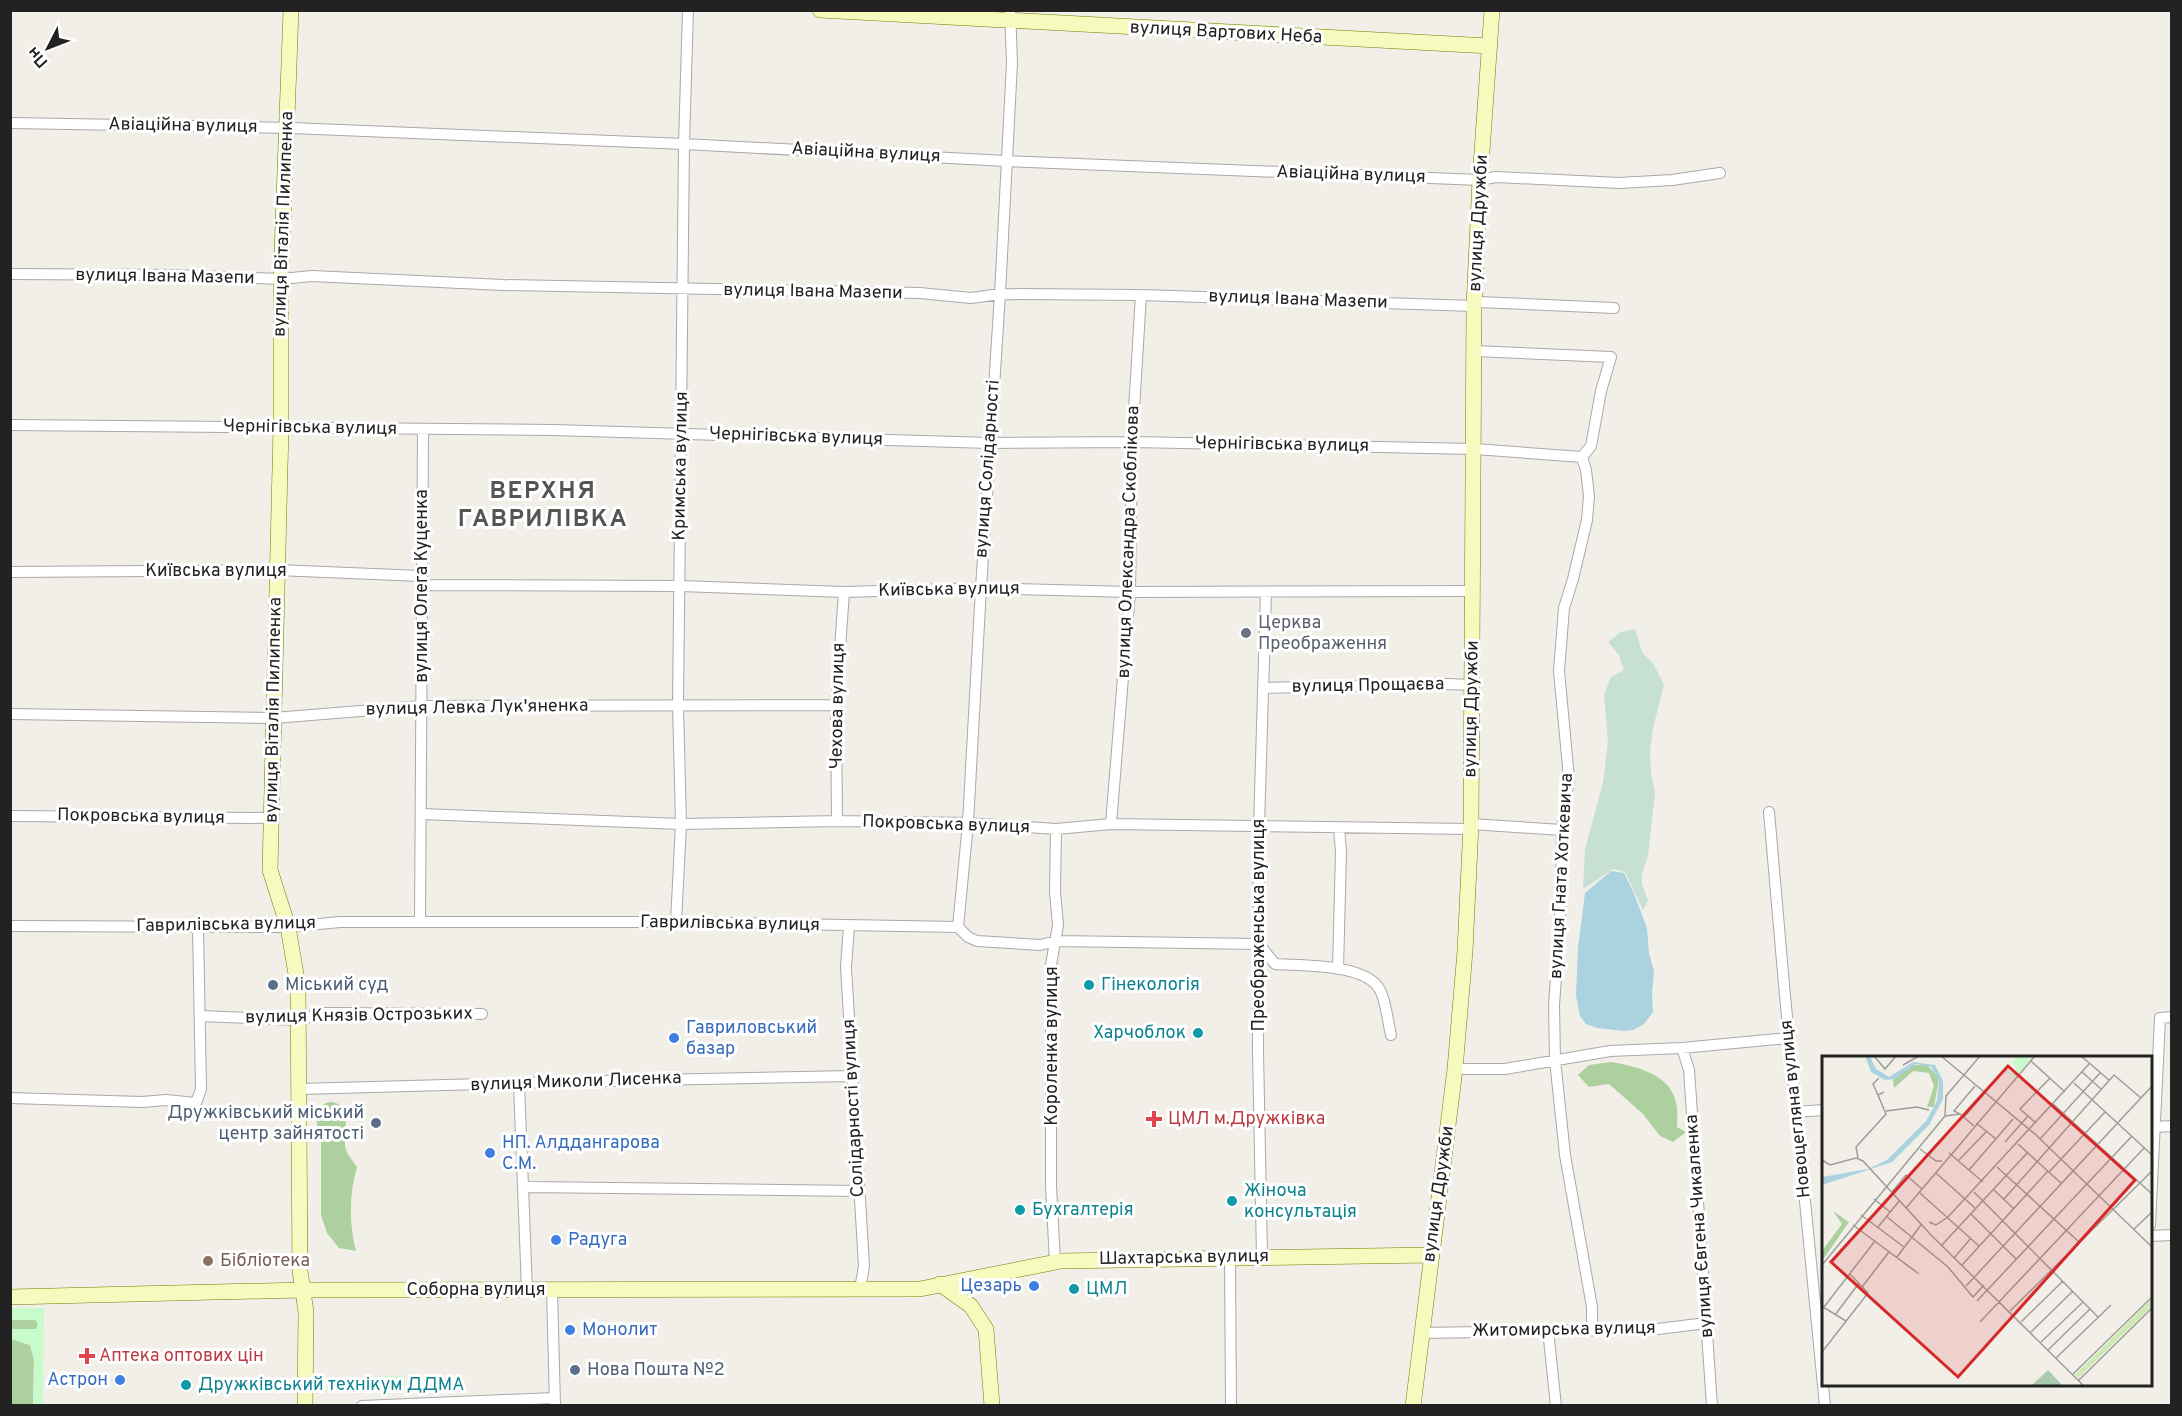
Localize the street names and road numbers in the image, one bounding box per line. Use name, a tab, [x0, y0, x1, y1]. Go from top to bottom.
street label: вулиця Вартових Неба	[1129, 16, 1323, 50]
street label: вулиця Віталія Пилипенка	[269, 111, 299, 337]
street label: Авіаційна вулиця	[108, 113, 258, 139]
street label: Авіаційна вулиця	[791, 138, 941, 168]
street label: вулиця Дружби	[1464, 154, 1494, 292]
street label: Авіаційна вулиця	[1276, 161, 1426, 189]
street label: вулиця Івана Мазепи	[75, 264, 255, 290]
street label: вулиця Івана Мазепи	[723, 279, 903, 305]
street label: вулиця Івана Мазепи	[1208, 285, 1388, 315]
street label: вулиця Солідарності	[970, 379, 1006, 559]
street label: Кримська вулиця	[668, 391, 694, 541]
street label: вулиця Олександра Скоблікова	[1113, 405, 1145, 679]
street label: Чернігівська вулиця	[223, 415, 397, 441]
street label: Чернігівська вулиця	[709, 422, 883, 452]
street label: Чернігівська вулиця	[1195, 432, 1369, 458]
street label: вулиця Олега Куценка	[411, 489, 434, 683]
street label: Київська вулиця	[145, 560, 287, 583]
street label: Київська вулиця	[878, 577, 1020, 603]
street label: вулиця Віталія Пилипенка	[261, 597, 287, 823]
street label: вулиця Дружби	[1459, 640, 1485, 778]
street label: Чехова вулиця	[825, 642, 851, 770]
street label: вулиця Прощаєва	[1291, 673, 1445, 699]
street label: вулиця Левка Лук'яненка	[366, 695, 588, 721]
street label: вулиця Гната Хоткевича	[1545, 772, 1579, 980]
street label: Покровська вулиця	[57, 804, 225, 830]
street label: Покровська вулиця	[862, 811, 1030, 839]
street label: Преображенська вулиця	[1248, 819, 1271, 1031]
street label: Гаврилівська вулиця	[640, 911, 820, 937]
street label: Гаврилівська вулиця	[136, 912, 316, 938]
street label: Короленка вулиця	[1041, 966, 1064, 1126]
street label: вулиця Князів Острозьких	[245, 1003, 473, 1029]
street label: Солідарності вулиця	[838, 1018, 870, 1198]
street label: Новоцегляна вулиця	[1775, 1019, 1817, 1199]
street label: вулиця Миколи Лисенка	[470, 1067, 682, 1097]
street label: вулиця Євгена Чикаленка	[1681, 1113, 1719, 1339]
street label: вулиця Дружби	[1418, 1124, 1460, 1264]
street label: Шахтарська вулиця	[1099, 1245, 1269, 1271]
street label: Соборна вулиця	[407, 1279, 545, 1302]
street label: Житомирська вулиця	[1472, 1317, 1656, 1343]

